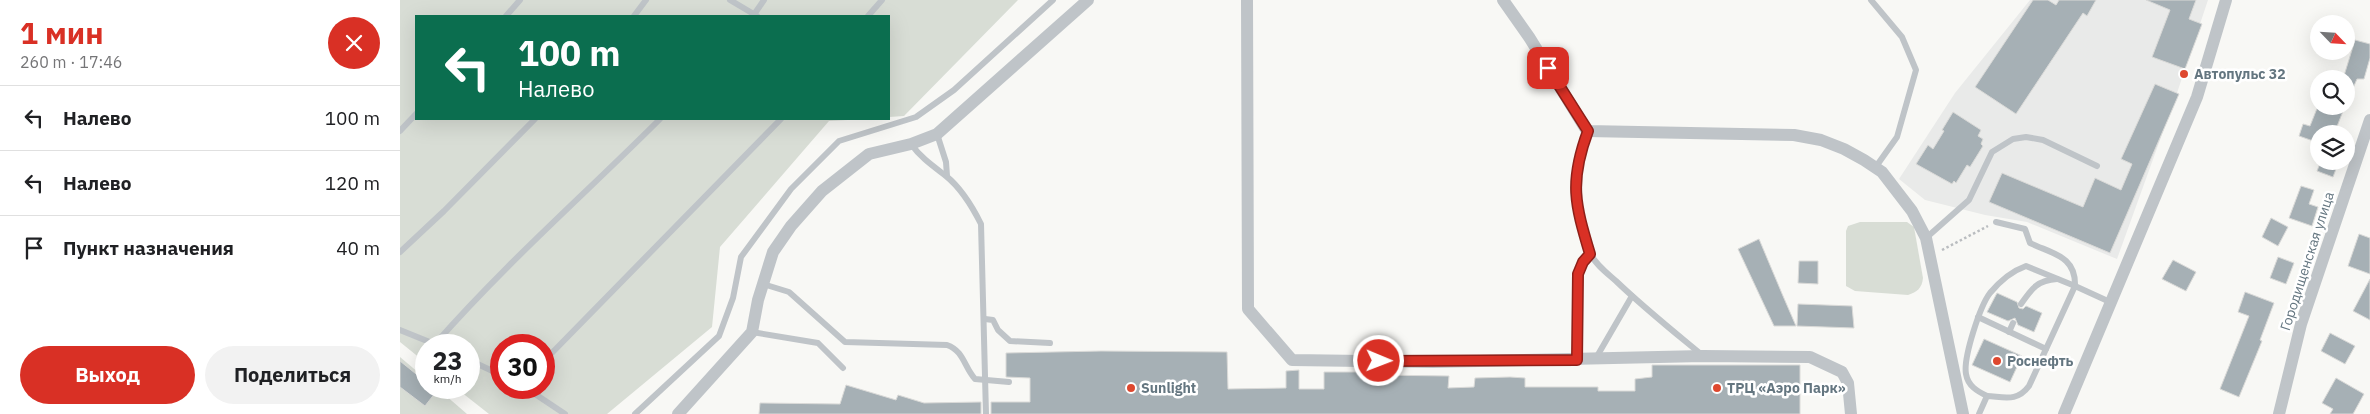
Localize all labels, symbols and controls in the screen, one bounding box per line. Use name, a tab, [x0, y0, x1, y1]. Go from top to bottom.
text: 1 мин	[20, 13, 104, 52]
north arrow	[2310, 15, 2355, 60]
map controls	[2310, 15, 2355, 170]
button: close	[328, 17, 380, 69]
text: 100 m	[518, 30, 621, 76]
icon: left	[435, 35, 500, 100]
pin	[1527, 47, 1569, 89]
text: 260 m · 17:46	[20, 52, 122, 72]
icon: arrive	[1534, 54, 1562, 82]
place label: Автопульс 32	[2194, 65, 2286, 83]
marker: Автопульс 32	[2178, 68, 2190, 80]
button: search	[2310, 70, 2355, 115]
text: Налево	[518, 74, 595, 103]
icon: left	[20, 104, 48, 132]
text: Налево	[63, 106, 132, 130]
text: 100 m	[325, 106, 380, 130]
button: layers	[2310, 125, 2355, 170]
icon: left	[20, 169, 48, 197]
text: Налево	[63, 171, 132, 195]
text: 120 m	[325, 171, 380, 195]
street label: Городищенская улица	[2276, 189, 2338, 333]
icon: arrive	[20, 234, 48, 262]
text: Пункт назначения	[63, 236, 234, 260]
text: 40 m	[336, 236, 380, 260]
speed limit sign: 30	[490, 334, 555, 399]
position arrow	[1352, 334, 1404, 386]
text: 23	[432, 344, 463, 377]
button: Выход	[20, 346, 195, 404]
button: Поделиться	[205, 346, 380, 404]
place label: Роснефть	[2007, 352, 2074, 370]
marker: Роснефть	[1991, 355, 2003, 367]
text: km/h	[433, 371, 462, 386]
place label: Sunlight	[1141, 379, 1196, 397]
place label: ТРЦ «Аэро Парк»	[1727, 379, 1846, 397]
marker: Sunlight	[1125, 382, 1137, 394]
marker: ТРЦ «Аэро Парк»	[1711, 382, 1723, 394]

